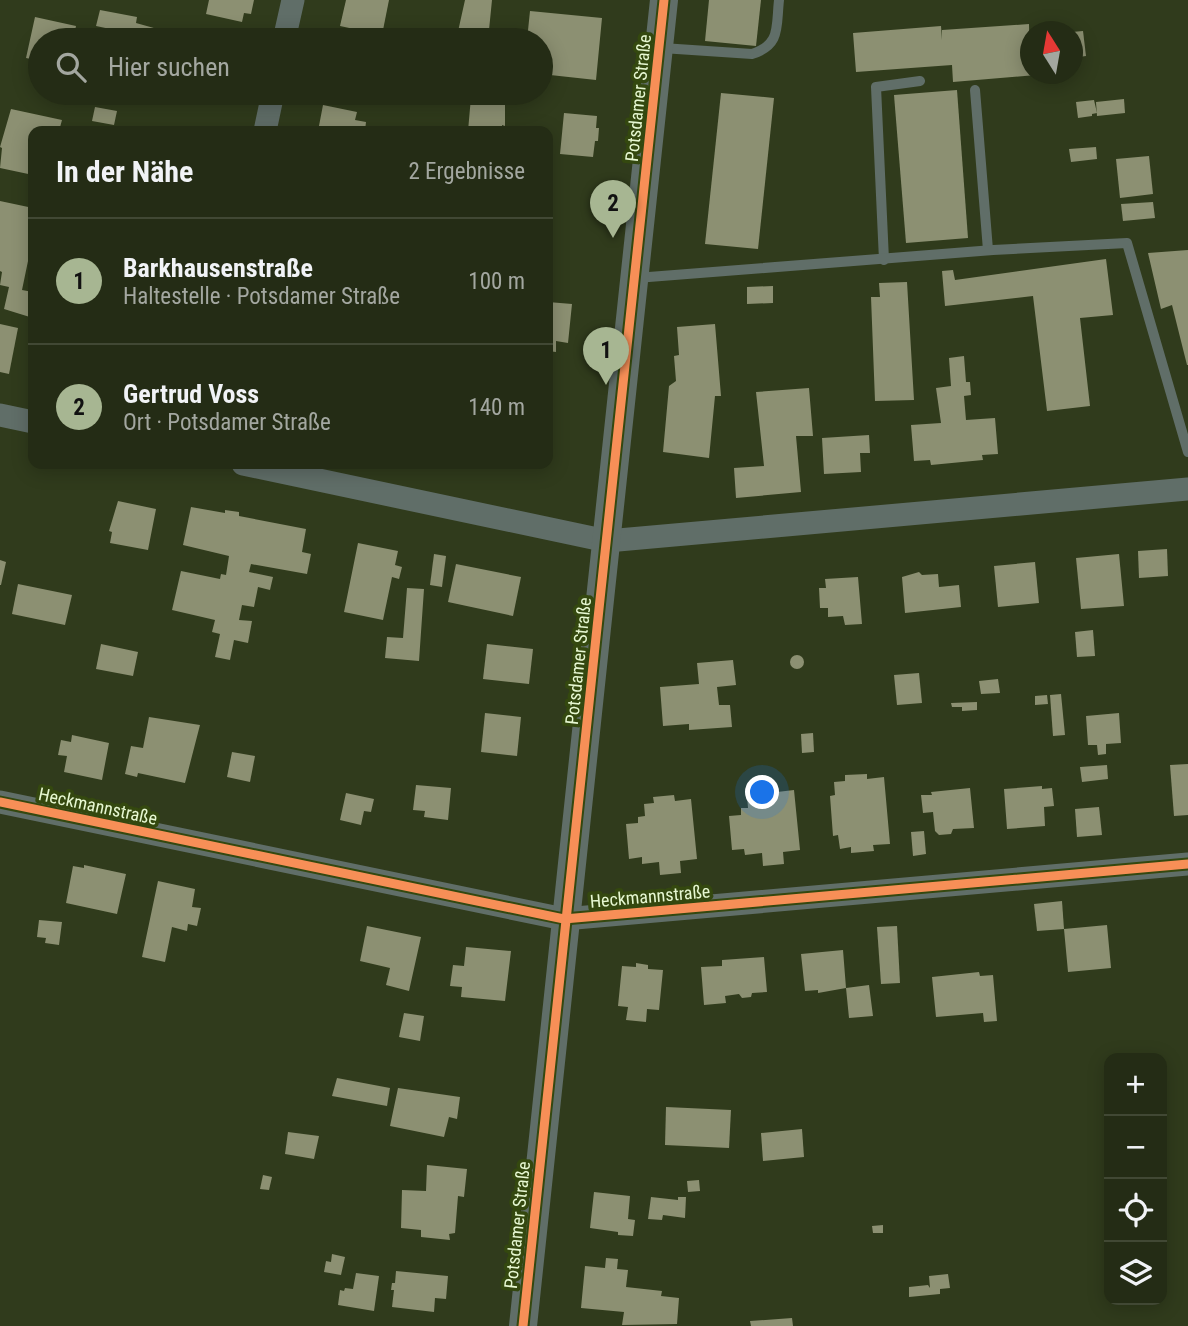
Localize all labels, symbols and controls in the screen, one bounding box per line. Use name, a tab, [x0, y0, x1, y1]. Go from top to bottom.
north arrow	[1020, 21, 1083, 84]
search box	[28, 28, 553, 105]
street label: Potsdamer Straße	[621, 33, 655, 163]
icon: search	[52, 48, 90, 86]
text: Hier suchen	[108, 52, 230, 82]
text: In der Nähe	[56, 154, 193, 189]
text: 2 Ergebnisse	[408, 158, 525, 185]
pin: 2	[590, 180, 636, 238]
text: Barkhausenstraße	[123, 253, 313, 283]
text: 1	[73, 268, 85, 295]
text: 100 m	[468, 268, 525, 295]
text: Haltestelle · Potsdamer Straße	[123, 283, 400, 310]
pin: 1	[583, 327, 629, 385]
text: Gertrud Voss	[123, 379, 259, 409]
text: 2	[73, 394, 85, 421]
text: 140 m	[468, 394, 525, 421]
text: Ort · Potsdamer Straße	[123, 409, 331, 436]
street label: Potsdamer Straße	[561, 596, 595, 726]
your location	[745, 775, 779, 809]
street label: Heckmannstraße	[37, 783, 159, 829]
street label: Heckmannstraße	[589, 880, 711, 912]
map controls	[1104, 1053, 1167, 1305]
button: +	[1104, 1053, 1167, 1116]
button: −	[1104, 1116, 1167, 1179]
street label: Potsdamer Straße	[500, 1160, 534, 1290]
button: locate	[1104, 1179, 1167, 1242]
button: layers	[1104, 1242, 1167, 1305]

